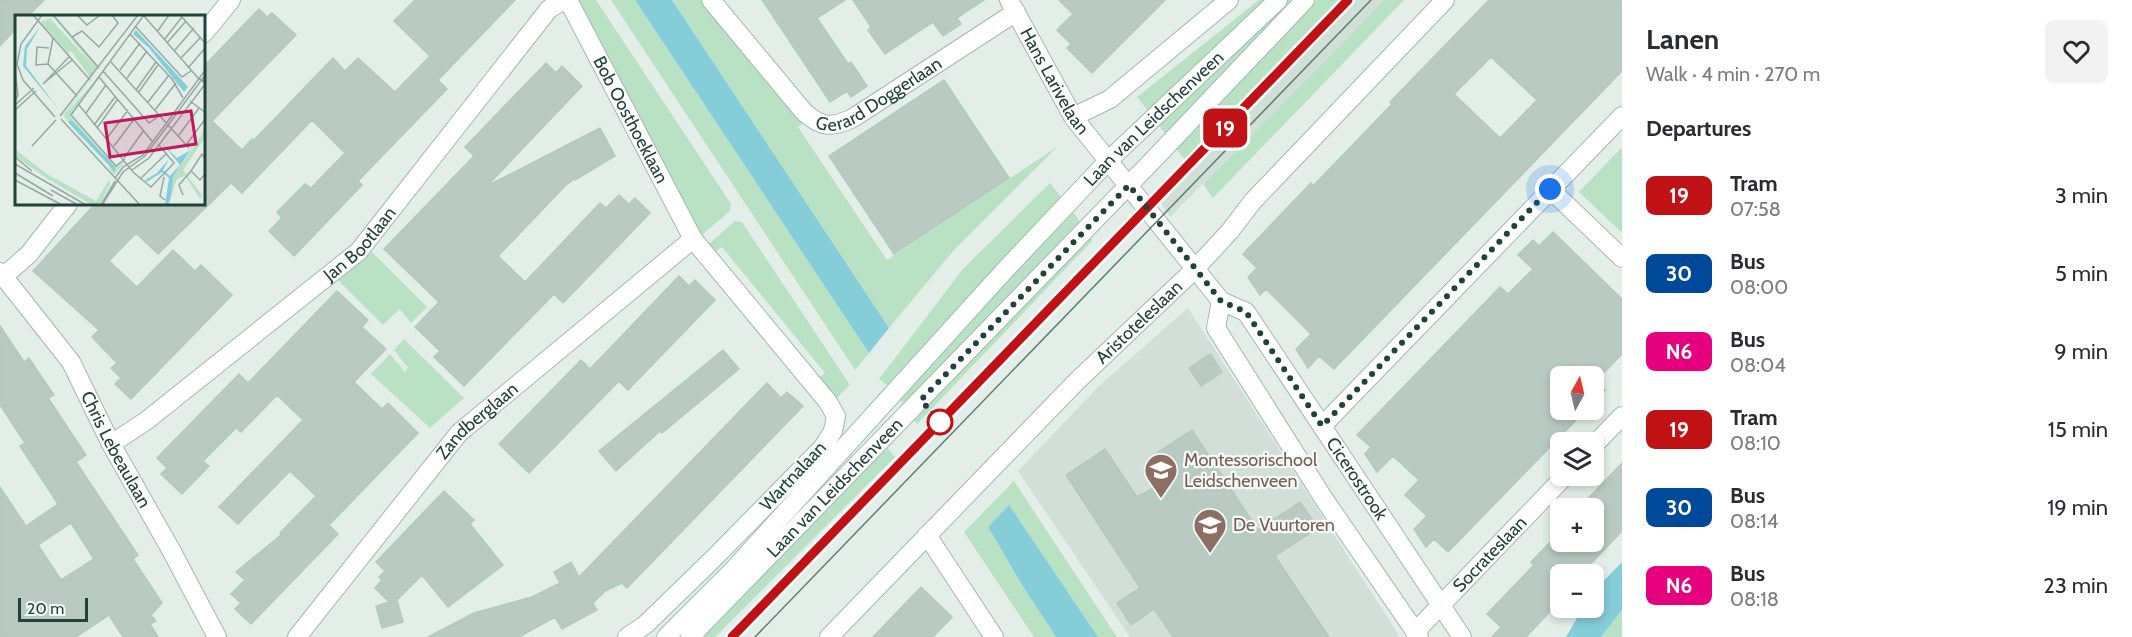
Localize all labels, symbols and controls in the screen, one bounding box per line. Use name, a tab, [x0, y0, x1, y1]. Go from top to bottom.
inset map	[15, 15, 206, 206]
button: heart	[2045, 20, 2108, 83]
text: Lanen	[1646, 22, 1719, 56]
street label: Hans Larivelaan	[1015, 24, 1094, 139]
street label: Laan van Leidschenveen	[1079, 46, 1228, 191]
street label: Bob Oosthoeklaan	[588, 52, 673, 187]
street label: Gerard Doggerlaan	[813, 52, 946, 136]
text: Walk · 4 min · 270 m	[1646, 62, 1820, 86]
line badge: 19	[1198, 108, 1252, 148]
text: Departures	[1646, 115, 1751, 142]
text: 19	[1215, 116, 1235, 141]
text: Tram	[1730, 170, 1778, 197]
your location	[1535, 174, 1565, 204]
text: 3 min	[2055, 182, 2108, 209]
text: 19	[1669, 183, 1689, 208]
text: 07:58	[1730, 197, 1781, 221]
street label: Jan Bootlaan	[318, 202, 401, 286]
text: Bus	[1730, 248, 1765, 275]
text: 5 min	[2055, 260, 2108, 287]
text: 30	[1666, 261, 1692, 286]
text: 08:00	[1730, 275, 1788, 299]
street label: Aristoteleslaan	[1091, 276, 1187, 368]
text: Bus	[1730, 326, 1765, 353]
text: 9 min	[2054, 338, 2108, 365]
text: N6	[1666, 339, 1692, 364]
text: 08:04	[1730, 353, 1786, 377]
north arrow	[1550, 366, 1604, 420]
map controls	[1550, 366, 1604, 618]
street label: Zandberglaan	[431, 378, 523, 464]
street label: Chris Lebeaulaan	[76, 388, 156, 512]
text: Tram	[1730, 404, 1778, 431]
unlabelled marker	[927, 409, 953, 435]
street label: Laan van Leidschenveen	[762, 414, 907, 562]
text: 15 min	[2048, 416, 2108, 443]
text: 19	[1669, 417, 1689, 442]
text: 08:10	[1730, 431, 1781, 455]
button: layers	[1550, 432, 1604, 486]
street label: Cicerostrook	[1321, 433, 1393, 525]
street label: Wartnalaan	[755, 437, 831, 515]
place label: Montessorischool Leidschenveen	[1184, 449, 1318, 492]
school or university icon: Montessorischool Leidschenveen	[1143, 452, 1179, 499]
text: Bus	[1730, 482, 1765, 509]
text: 19 min	[2047, 494, 2108, 521]
text: 30	[1666, 495, 1692, 520]
button: +	[1550, 498, 1604, 552]
school or university icon: De Vuurtoren	[1192, 507, 1228, 554]
text: 08:14	[1730, 509, 1778, 533]
street label: Socrateslaan	[1448, 512, 1531, 597]
place label: De Vuurtoren	[1233, 514, 1335, 536]
text: Bus	[1730, 560, 1765, 587]
button: −	[1550, 564, 1604, 618]
text: 23 min	[2043, 572, 2108, 599]
text: N6	[1666, 573, 1692, 598]
text: 08:18	[1730, 587, 1779, 611]
scale bar	[18, 595, 88, 622]
text: 20 m	[27, 599, 64, 618]

